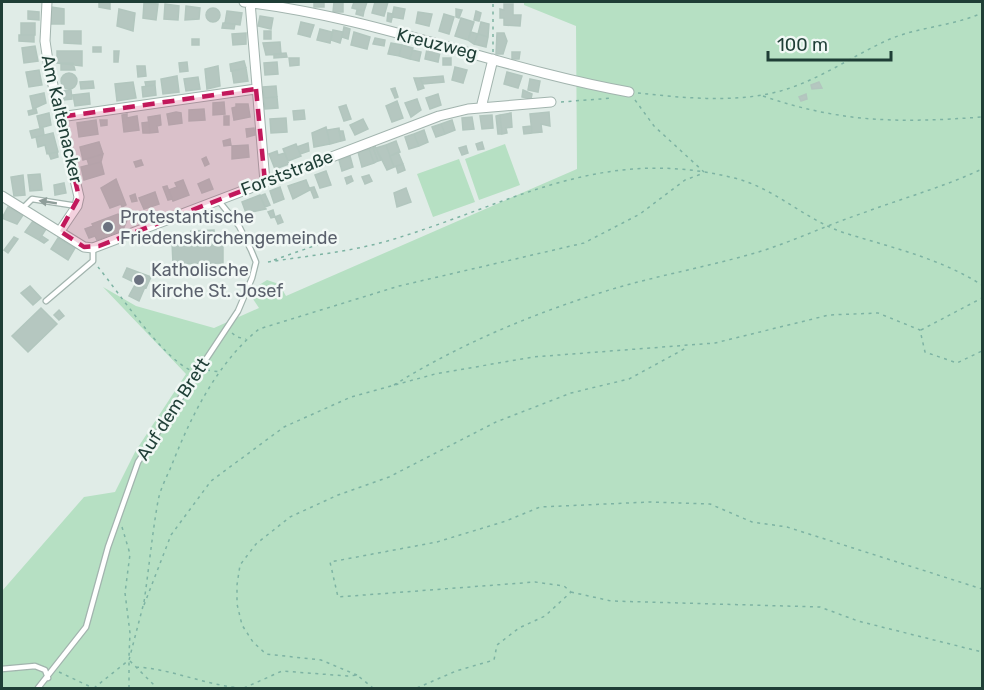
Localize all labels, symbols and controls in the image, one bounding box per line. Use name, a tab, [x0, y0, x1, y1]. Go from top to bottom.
street label: Kreuzweg	[394, 23, 480, 65]
scale bar	[768, 24, 891, 62]
text: 100 m	[777, 34, 828, 56]
street label: Am Kaltenacker	[37, 53, 88, 186]
street label: Forststraße	[238, 145, 336, 201]
one-way arrow	[39, 197, 58, 206]
place label: Protestantische Friedenskirchengemeinde	[120, 206, 338, 249]
marker: Protestantische Friedenskirchengemeinde	[101, 220, 115, 234]
place label: Katholische Kirche St. Josef	[151, 259, 283, 302]
marker: Katholische Kirche St. Josef	[132, 273, 146, 287]
street label: Auf dem Brett	[132, 354, 214, 464]

